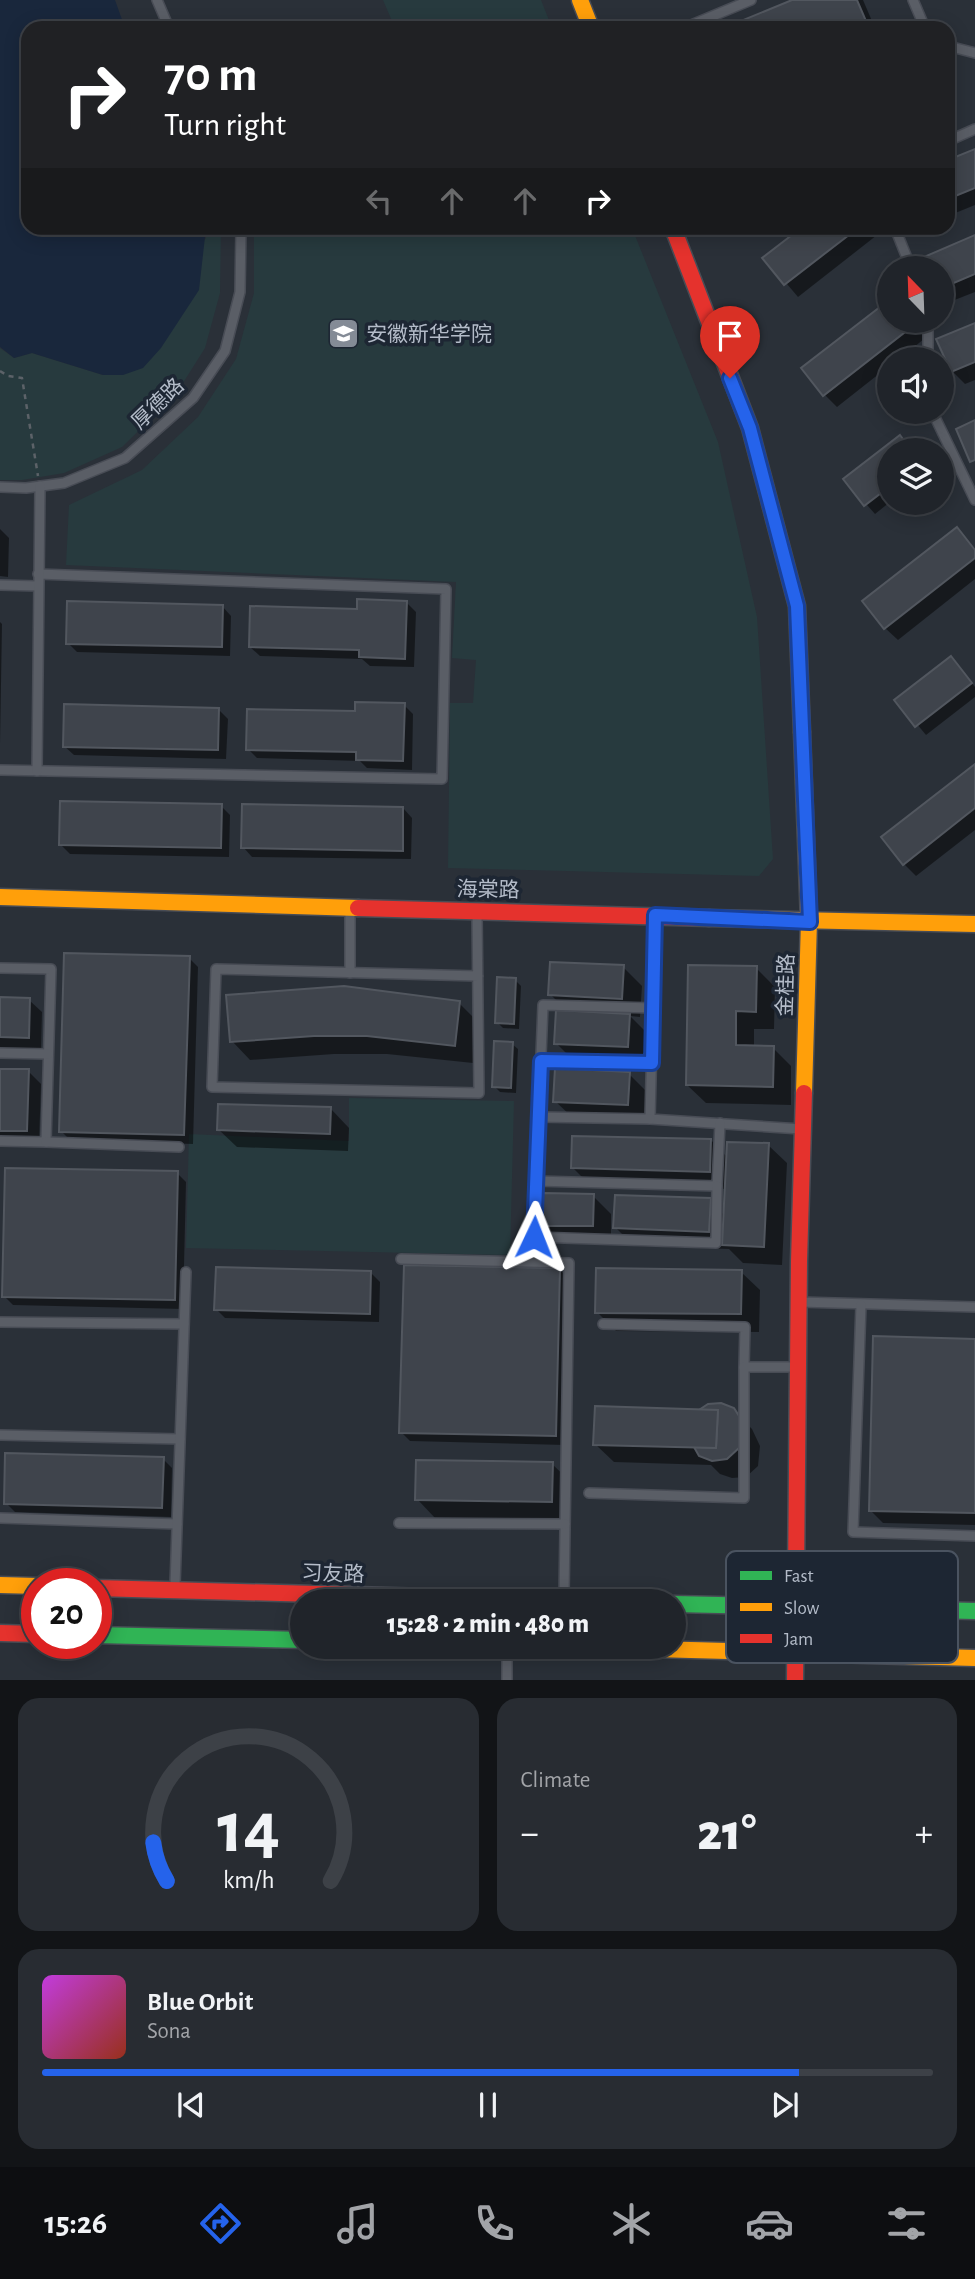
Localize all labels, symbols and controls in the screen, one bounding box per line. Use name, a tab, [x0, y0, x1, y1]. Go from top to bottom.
icon: right	[49, 49, 140, 140]
text: 70 m	[164, 51, 258, 100]
text: Turn right	[164, 109, 286, 141]
icon: left	[360, 182, 398, 220]
icon: ahead	[433, 182, 471, 220]
icon: ahead	[506, 182, 544, 220]
icon: right	[579, 182, 617, 220]
north arrow	[877, 256, 954, 332]
map controls	[877, 256, 954, 515]
pin	[700, 306, 760, 378]
school or university icon: 安徽新华学院	[326, 317, 360, 351]
icon: arrive	[711, 317, 749, 355]
place label: 安徽新华学院	[366, 323, 492, 345]
button: sound	[877, 347, 954, 424]
street label: 厚德路	[127, 374, 188, 433]
button: layers	[877, 438, 954, 515]
street label: 海棠路	[456, 878, 520, 901]
street label: 金桂路	[773, 953, 798, 1017]
position arrow	[497, 1200, 571, 1274]
legend	[726, 1551, 958, 1663]
street label: 习友路	[301, 1561, 365, 1586]
text: Fast	[784, 1567, 814, 1586]
speed limit sign: 20	[21, 1568, 112, 1659]
text: Slow	[784, 1599, 820, 1618]
text: 15:28 · 2 min · 480 m	[387, 1611, 589, 1637]
text: Jam	[784, 1630, 813, 1649]
text: Climate	[521, 1769, 590, 1792]
text: 14	[217, 1793, 280, 1866]
text: 21°	[697, 1807, 756, 1859]
text: −	[521, 1815, 539, 1853]
text: +	[915, 1815, 933, 1853]
text: km/h	[222, 1867, 274, 1892]
text: Blue Orbit	[147, 1989, 253, 2015]
text: Sona	[147, 2020, 191, 2043]
icon: previous	[172, 2086, 210, 2124]
icon: pause	[469, 2086, 507, 2124]
icon: next	[766, 2086, 804, 2124]
icon: directions	[196, 2199, 245, 2248]
icon: music	[333, 2199, 382, 2248]
icon: phone	[470, 2199, 519, 2248]
icon: climate	[607, 2199, 656, 2248]
icon: car	[745, 2199, 794, 2248]
icon: filters	[882, 2199, 931, 2248]
text: 15:26	[44, 2207, 107, 2239]

